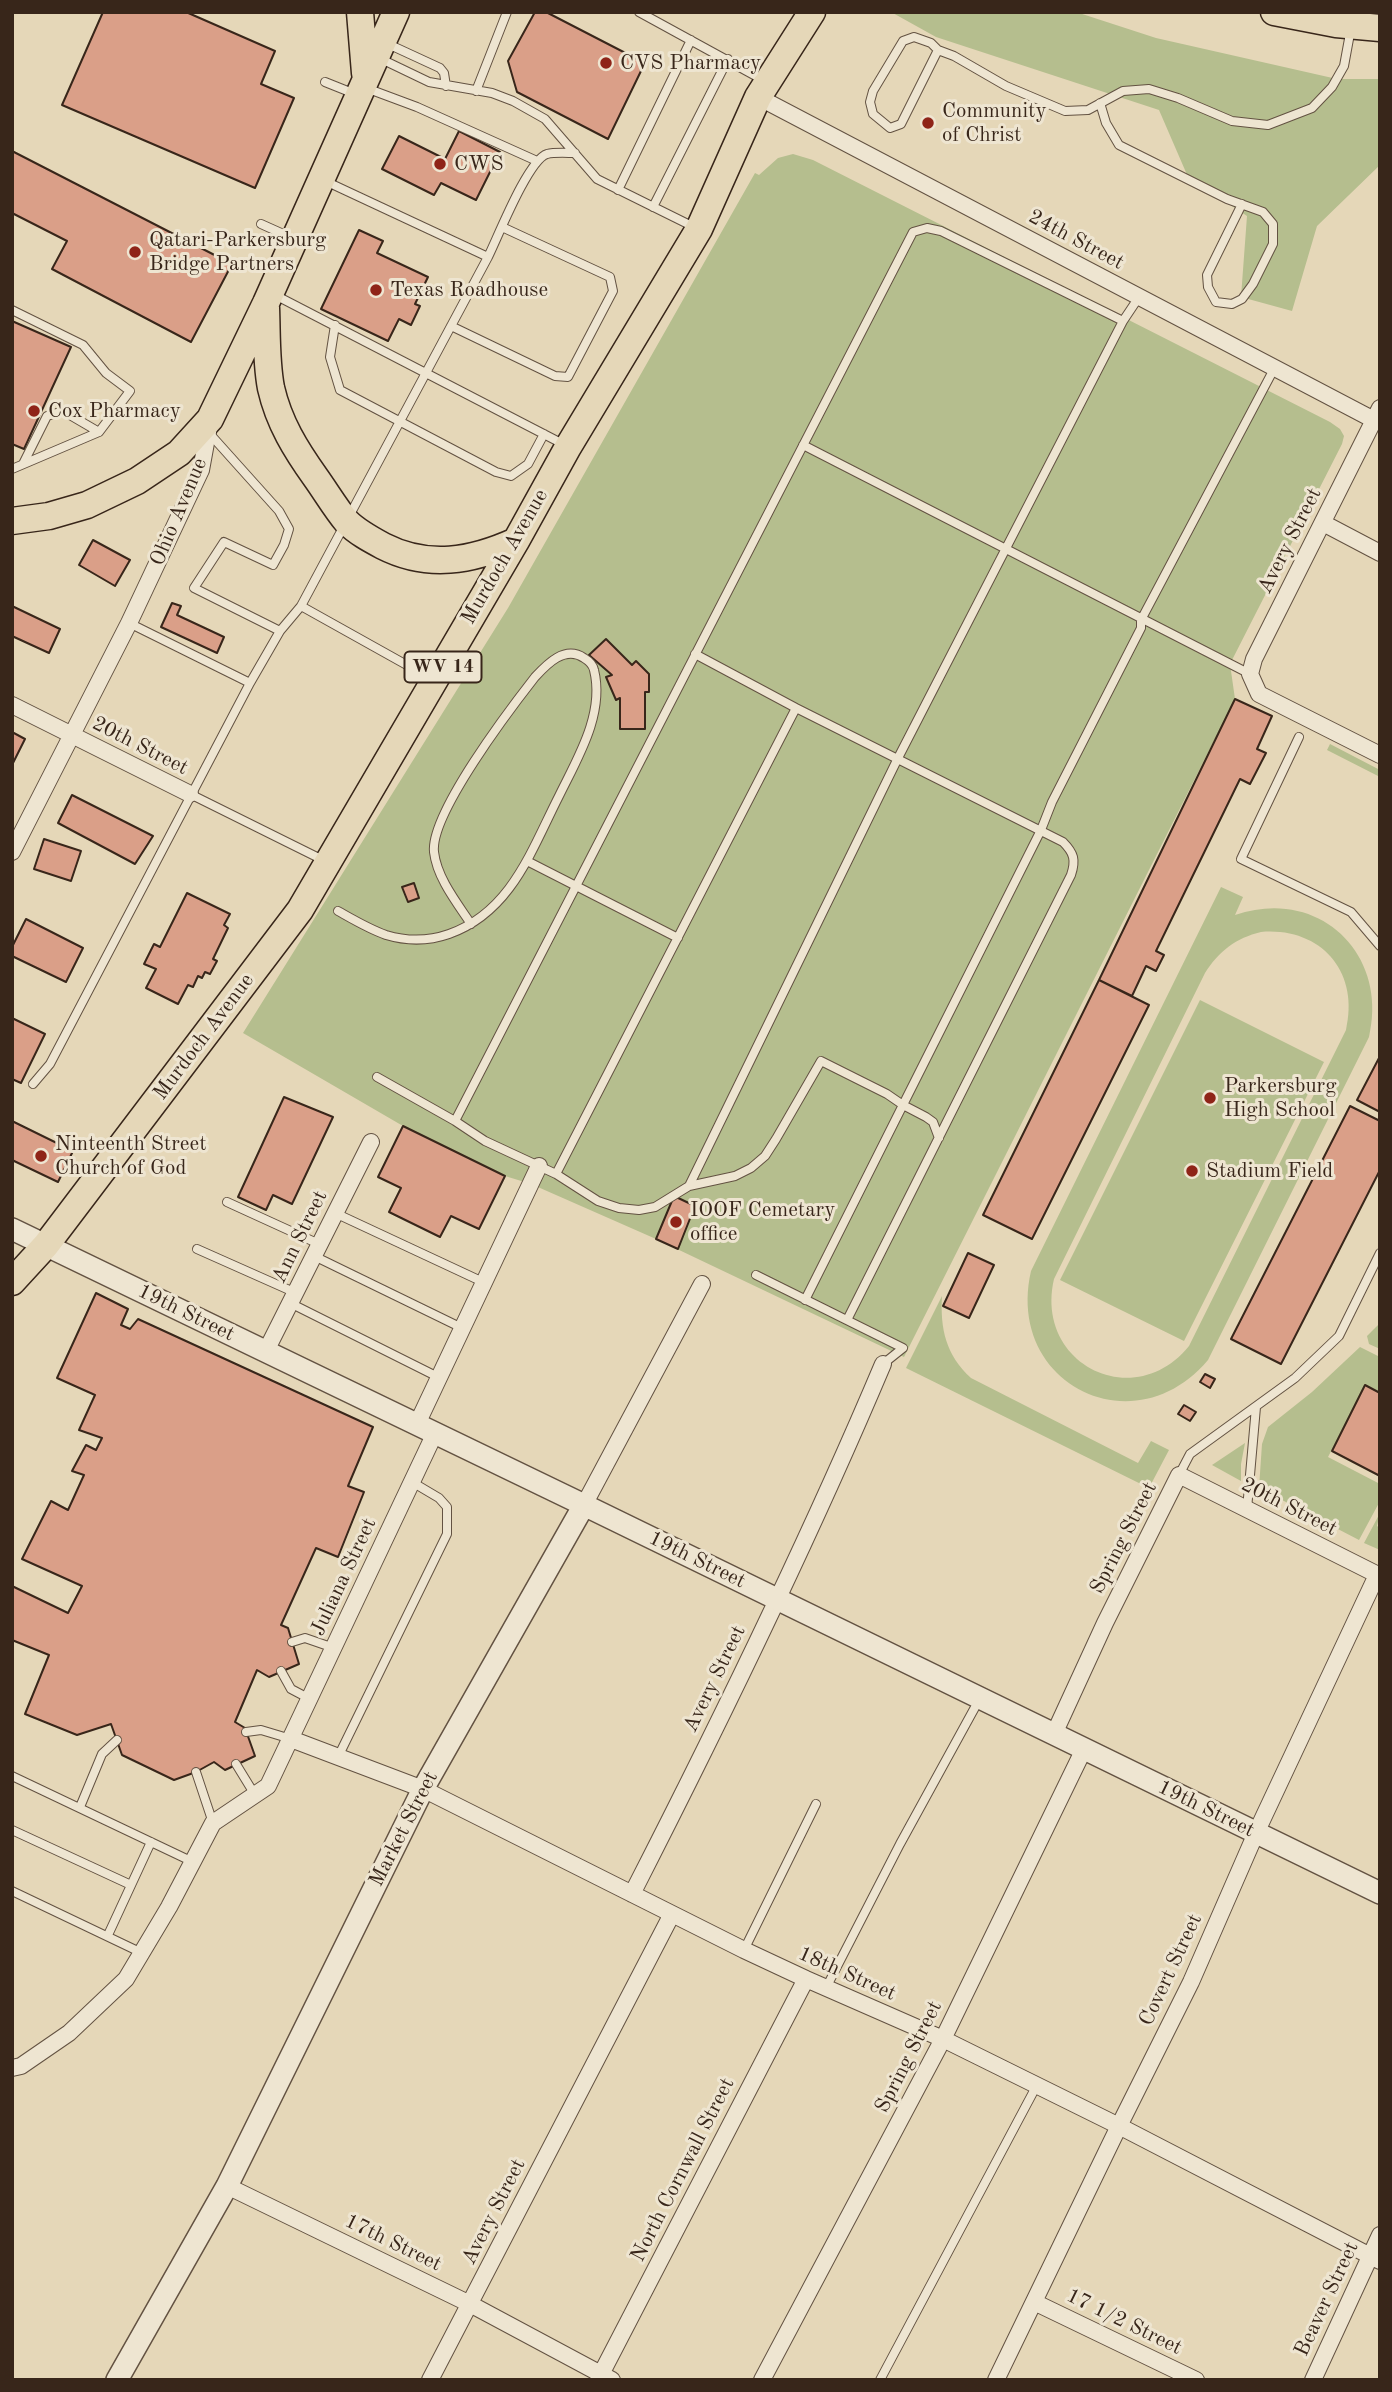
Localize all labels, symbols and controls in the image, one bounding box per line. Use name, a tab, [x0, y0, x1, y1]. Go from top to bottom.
place label: CVS Pharmacy	[620, 50, 761, 76]
marker: CVS Pharmacy	[598, 55, 614, 71]
place label: Community of Christ	[942, 98, 1047, 148]
marker: Community of Christ	[920, 115, 936, 131]
place label: CWS	[454, 151, 504, 177]
marker: CWS	[432, 156, 448, 172]
street label: 24th Street	[1024, 204, 1128, 276]
place label: Qatari-Parkersburg Bridge Partners	[149, 227, 326, 277]
marker: Qatari-Parkersburg Bridge Partners	[127, 244, 143, 260]
place label: Texas Roadhouse	[390, 277, 548, 303]
marker: Texas Roadhouse	[368, 282, 384, 298]
place label: Cox Pharmacy	[48, 398, 181, 424]
marker: Cox Pharmacy	[26, 403, 42, 419]
street label: Ohio Avenue	[145, 454, 213, 570]
street label: Avery Street	[1252, 484, 1328, 598]
street label: Murdoch Avenue	[456, 485, 554, 629]
road number: WV 14	[404, 652, 481, 682]
street label: 20th Street	[88, 711, 192, 781]
street label: Murdoch Avenue	[148, 969, 260, 1105]
place label: Parkersburg High School	[1224, 1073, 1337, 1123]
marker: Parkersburg High School	[1202, 1090, 1218, 1106]
place label: Ninteenth Street Church of God	[55, 1131, 206, 1181]
marker: Ninteenth Street Church of God	[33, 1148, 49, 1164]
place label: Stadium Field	[1206, 1158, 1333, 1184]
marker: Stadium Field	[1184, 1163, 1200, 1179]
street label: Ann Street	[267, 1186, 333, 1288]
place label: IOOF Cemetary office	[690, 1197, 835, 1247]
marker: IOOF Cemetary office	[668, 1214, 684, 1230]
street label: 19th Street	[133, 1279, 239, 1347]
street label: 20th Street	[1237, 1472, 1341, 1542]
street label: Spring Street	[1085, 1478, 1163, 1598]
street label: Juliana Street	[306, 1514, 382, 1640]
street label: 19th Street	[644, 1526, 750, 1594]
street label: Avery Street	[678, 1621, 752, 1737]
street label: Market Street	[364, 1767, 444, 1891]
street label: 19th Street	[1153, 1775, 1259, 1843]
street label: Covert Street	[1134, 1910, 1208, 2030]
street label: 18th Street	[794, 1941, 900, 2007]
street label: Spring Street	[870, 1997, 948, 2117]
street label: North Cornwall Street	[626, 2074, 740, 2266]
street label: Avery Street	[456, 2155, 532, 2269]
street label: 17th Street	[340, 2209, 446, 2277]
street label: Beaver Street	[1289, 2238, 1365, 2360]
street label: 17 1/2 Street	[1062, 2283, 1186, 2361]

